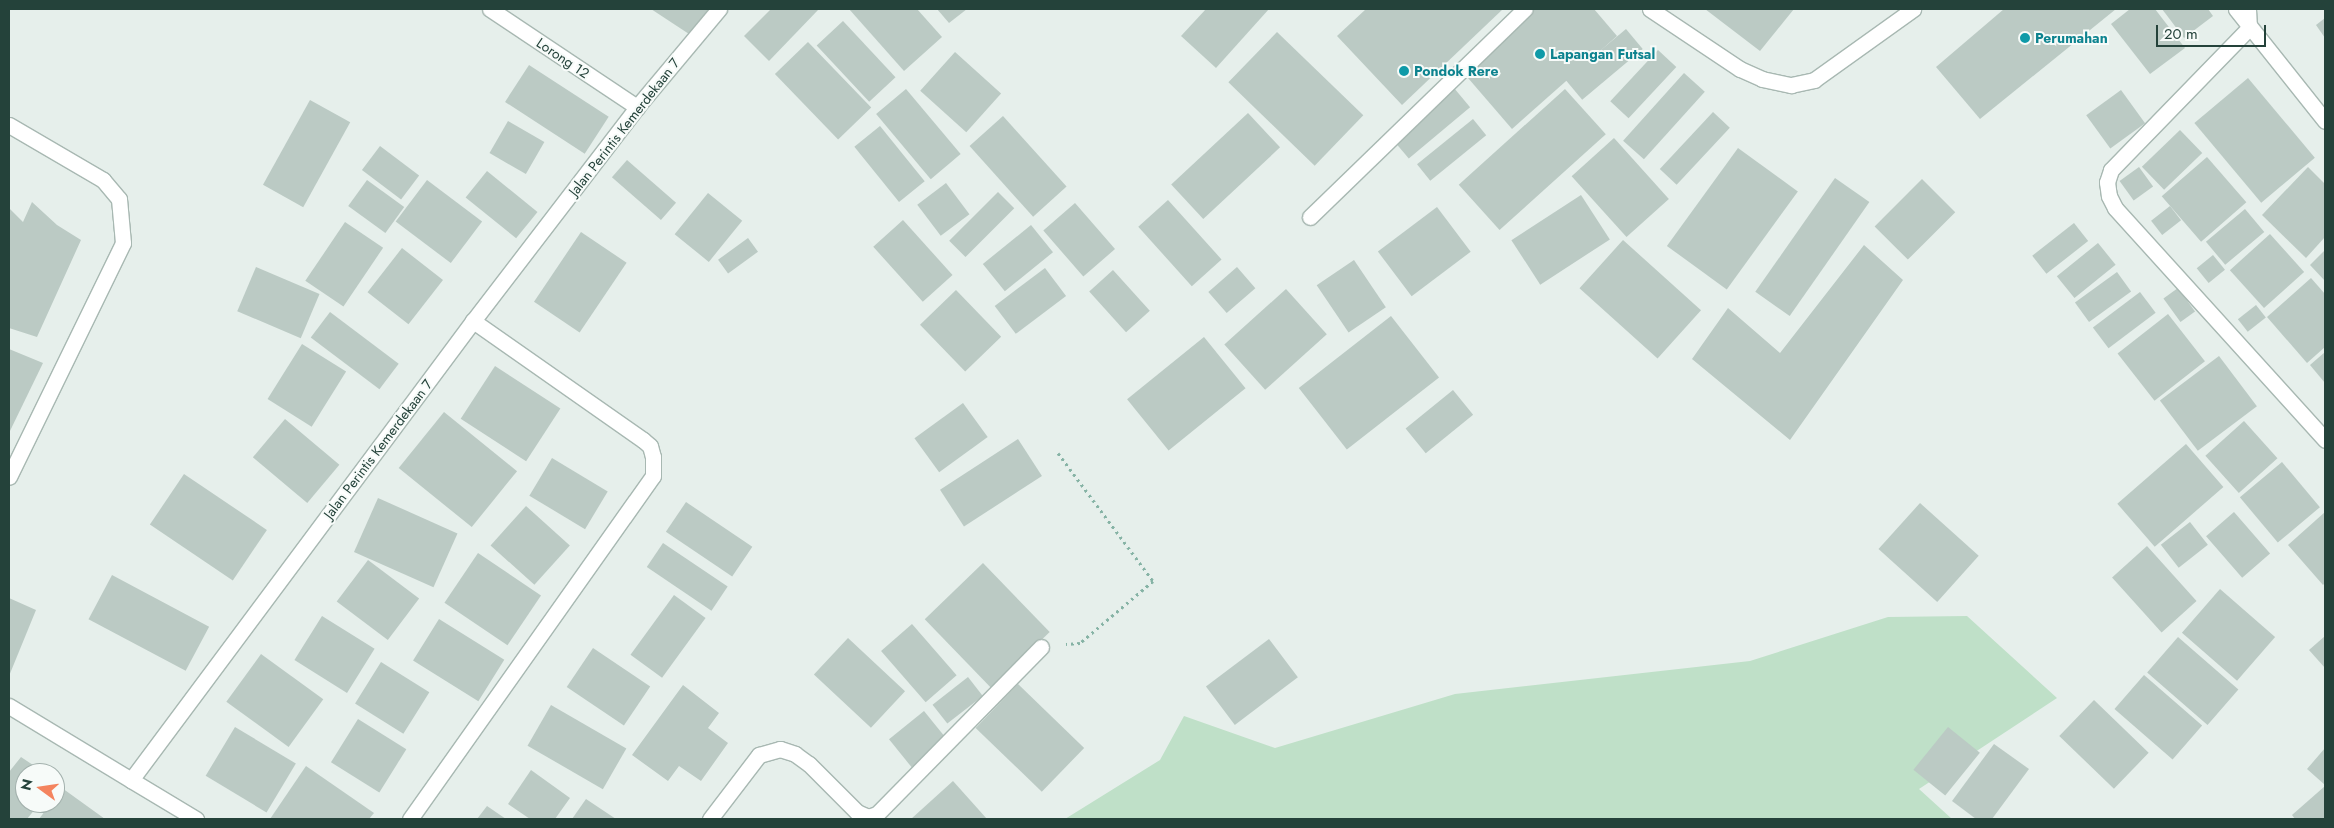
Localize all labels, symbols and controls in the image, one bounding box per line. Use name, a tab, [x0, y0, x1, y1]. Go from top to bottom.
scale bar	[2159, 15, 2269, 47]
text: 20 m	[2164, 23, 2198, 45]
place label: Perumahan	[2035, 30, 2108, 46]
marker: Perumahan	[2019, 32, 2031, 44]
street label: Lorong 12	[533, 34, 593, 82]
place label: Lapangan Futsal	[1550, 46, 1655, 62]
marker: Lapangan Futsal	[1534, 48, 1546, 60]
street label: Jalan Perintis Kemerdekaan 7	[565, 55, 683, 199]
place label: Pondok Rere	[1414, 63, 1498, 79]
marker: Pondok Rere	[1398, 65, 1410, 77]
street label: Jalan Perintis Kemerdekaan 7	[320, 376, 436, 522]
north arrow	[15, 763, 65, 813]
text: N	[15, 777, 37, 792]

